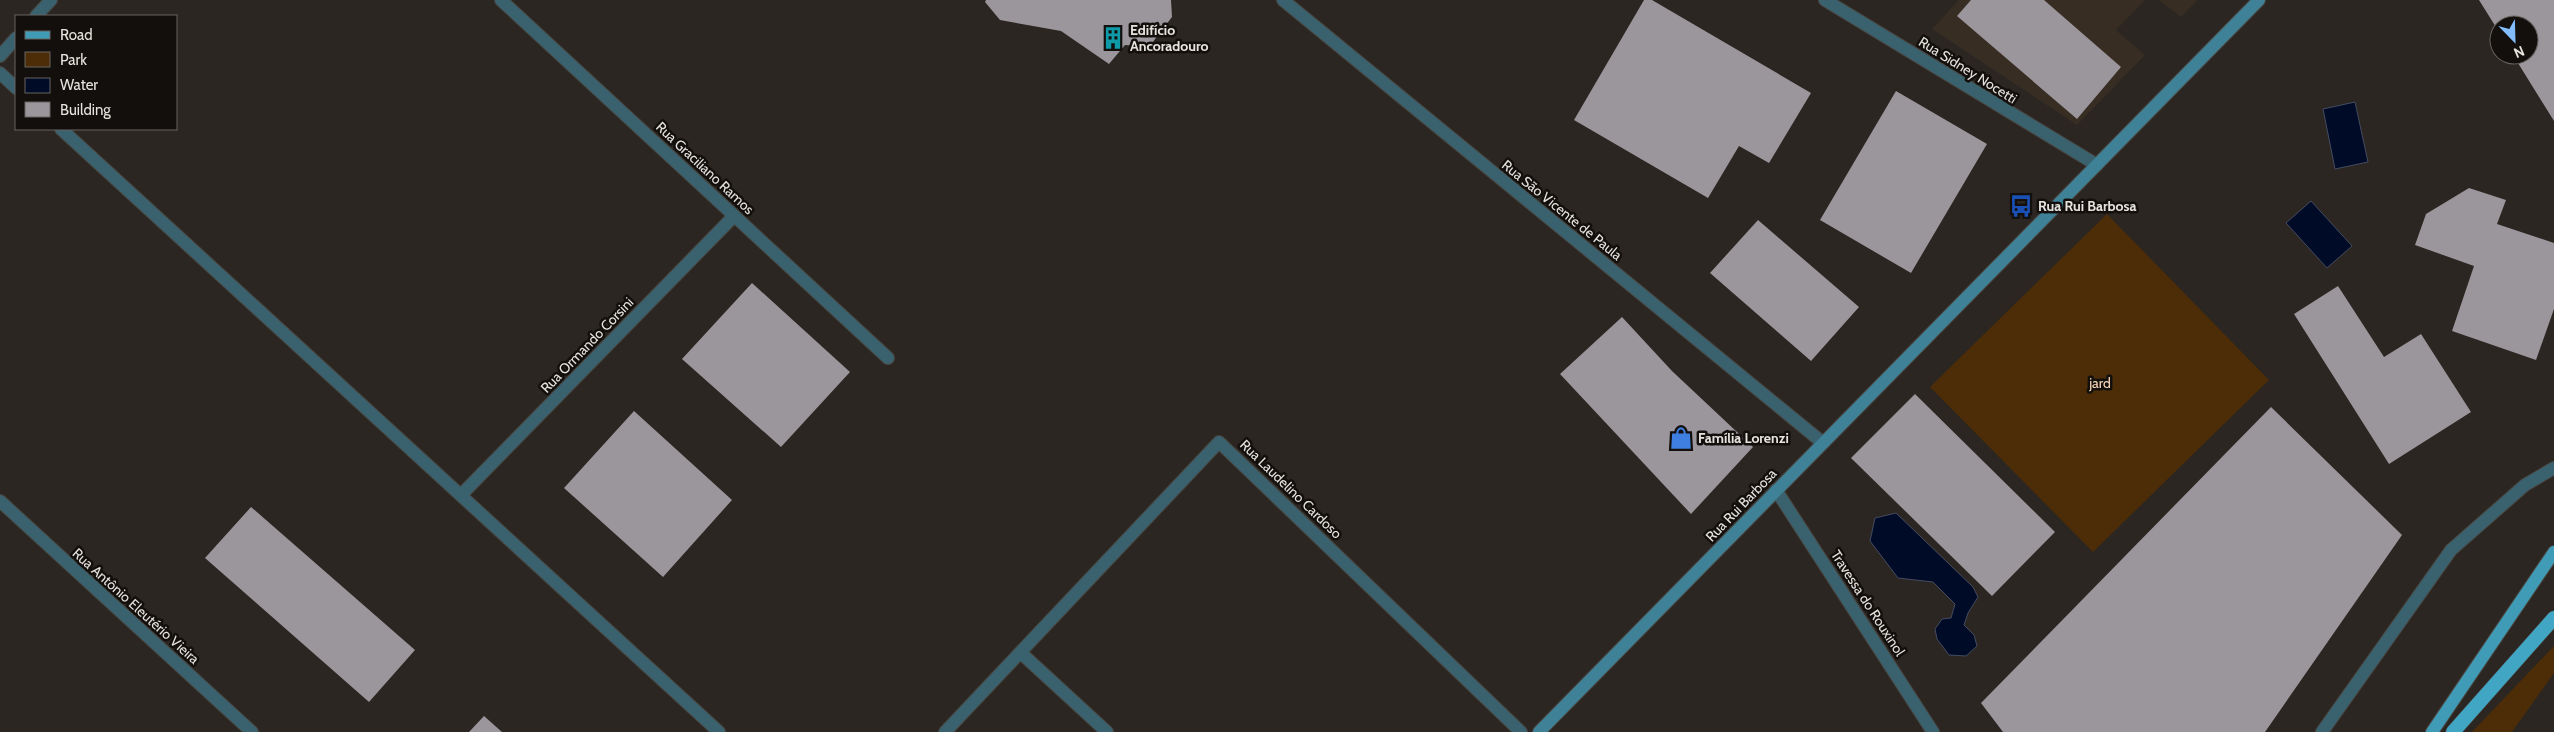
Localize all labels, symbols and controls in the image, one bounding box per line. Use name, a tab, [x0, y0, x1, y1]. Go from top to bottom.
legend	[15, 15, 178, 130]
north arrow	[2489, 15, 2539, 65]
place label: Edifício Ancoradouro	[1130, 21, 1208, 55]
building icon: Edifício Ancoradouro	[1100, 25, 1126, 51]
text: Road	[60, 26, 93, 44]
street label: Rua Sidney Nocetti	[1915, 33, 2021, 107]
text: N	[2511, 42, 2527, 62]
text: Park	[60, 51, 87, 69]
text: Water	[60, 76, 98, 94]
text: Building	[60, 101, 111, 119]
street label: Rua Graciliano Ramos	[652, 118, 758, 218]
street label: Rua São Vicente de Paula	[1498, 156, 1626, 264]
bus stop icon: Rua Rui Barbosa	[2008, 193, 2034, 219]
place label: Rua Rui Barbosa	[2038, 197, 2137, 215]
street label: Rua Ormando Corsini	[537, 293, 637, 397]
park label: jard	[2088, 374, 2111, 392]
shop icon: Família Lorenzi	[1668, 425, 1694, 451]
place label: Família Lorenzi	[1698, 429, 1789, 447]
street label: Rua Laudelino Cardoso	[1236, 436, 1346, 543]
street label: Rua Rui Barbosa	[1702, 464, 1781, 545]
street label: Rua Antônio Eleutério Vieira	[69, 544, 203, 668]
street label: Travessa do Rouxinol	[1827, 547, 1909, 660]

